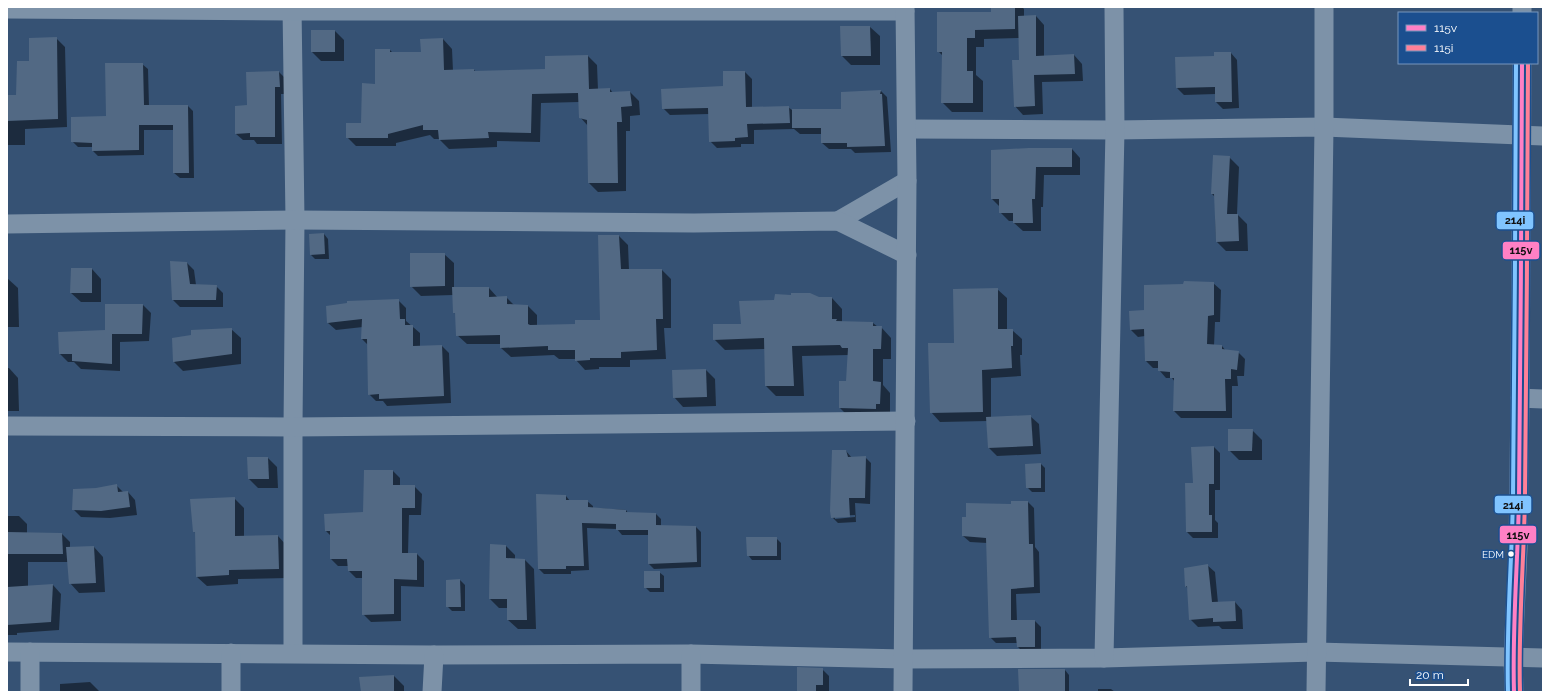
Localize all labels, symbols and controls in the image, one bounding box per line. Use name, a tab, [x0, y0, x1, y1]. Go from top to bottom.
legend	[1398, 12, 1538, 64]
text: 115v	[1434, 21, 1458, 35]
text: 115i	[1434, 41, 1453, 55]
line badge: 214i	[1496, 211, 1534, 230]
text: 214i	[1505, 214, 1526, 227]
line badge: 115v	[1502, 241, 1540, 260]
text: 115v	[1509, 244, 1533, 257]
line badge: 214i	[1494, 495, 1532, 514]
text: 214i	[1503, 499, 1524, 512]
line badge: 115v	[1499, 525, 1537, 544]
text: 115v	[1506, 529, 1530, 542]
place label: EDM	[1482, 549, 1504, 560]
marker: EDM	[1506, 549, 1516, 559]
scale bar	[1410, 661, 1468, 687]
text: 20 m	[1416, 668, 1444, 682]

